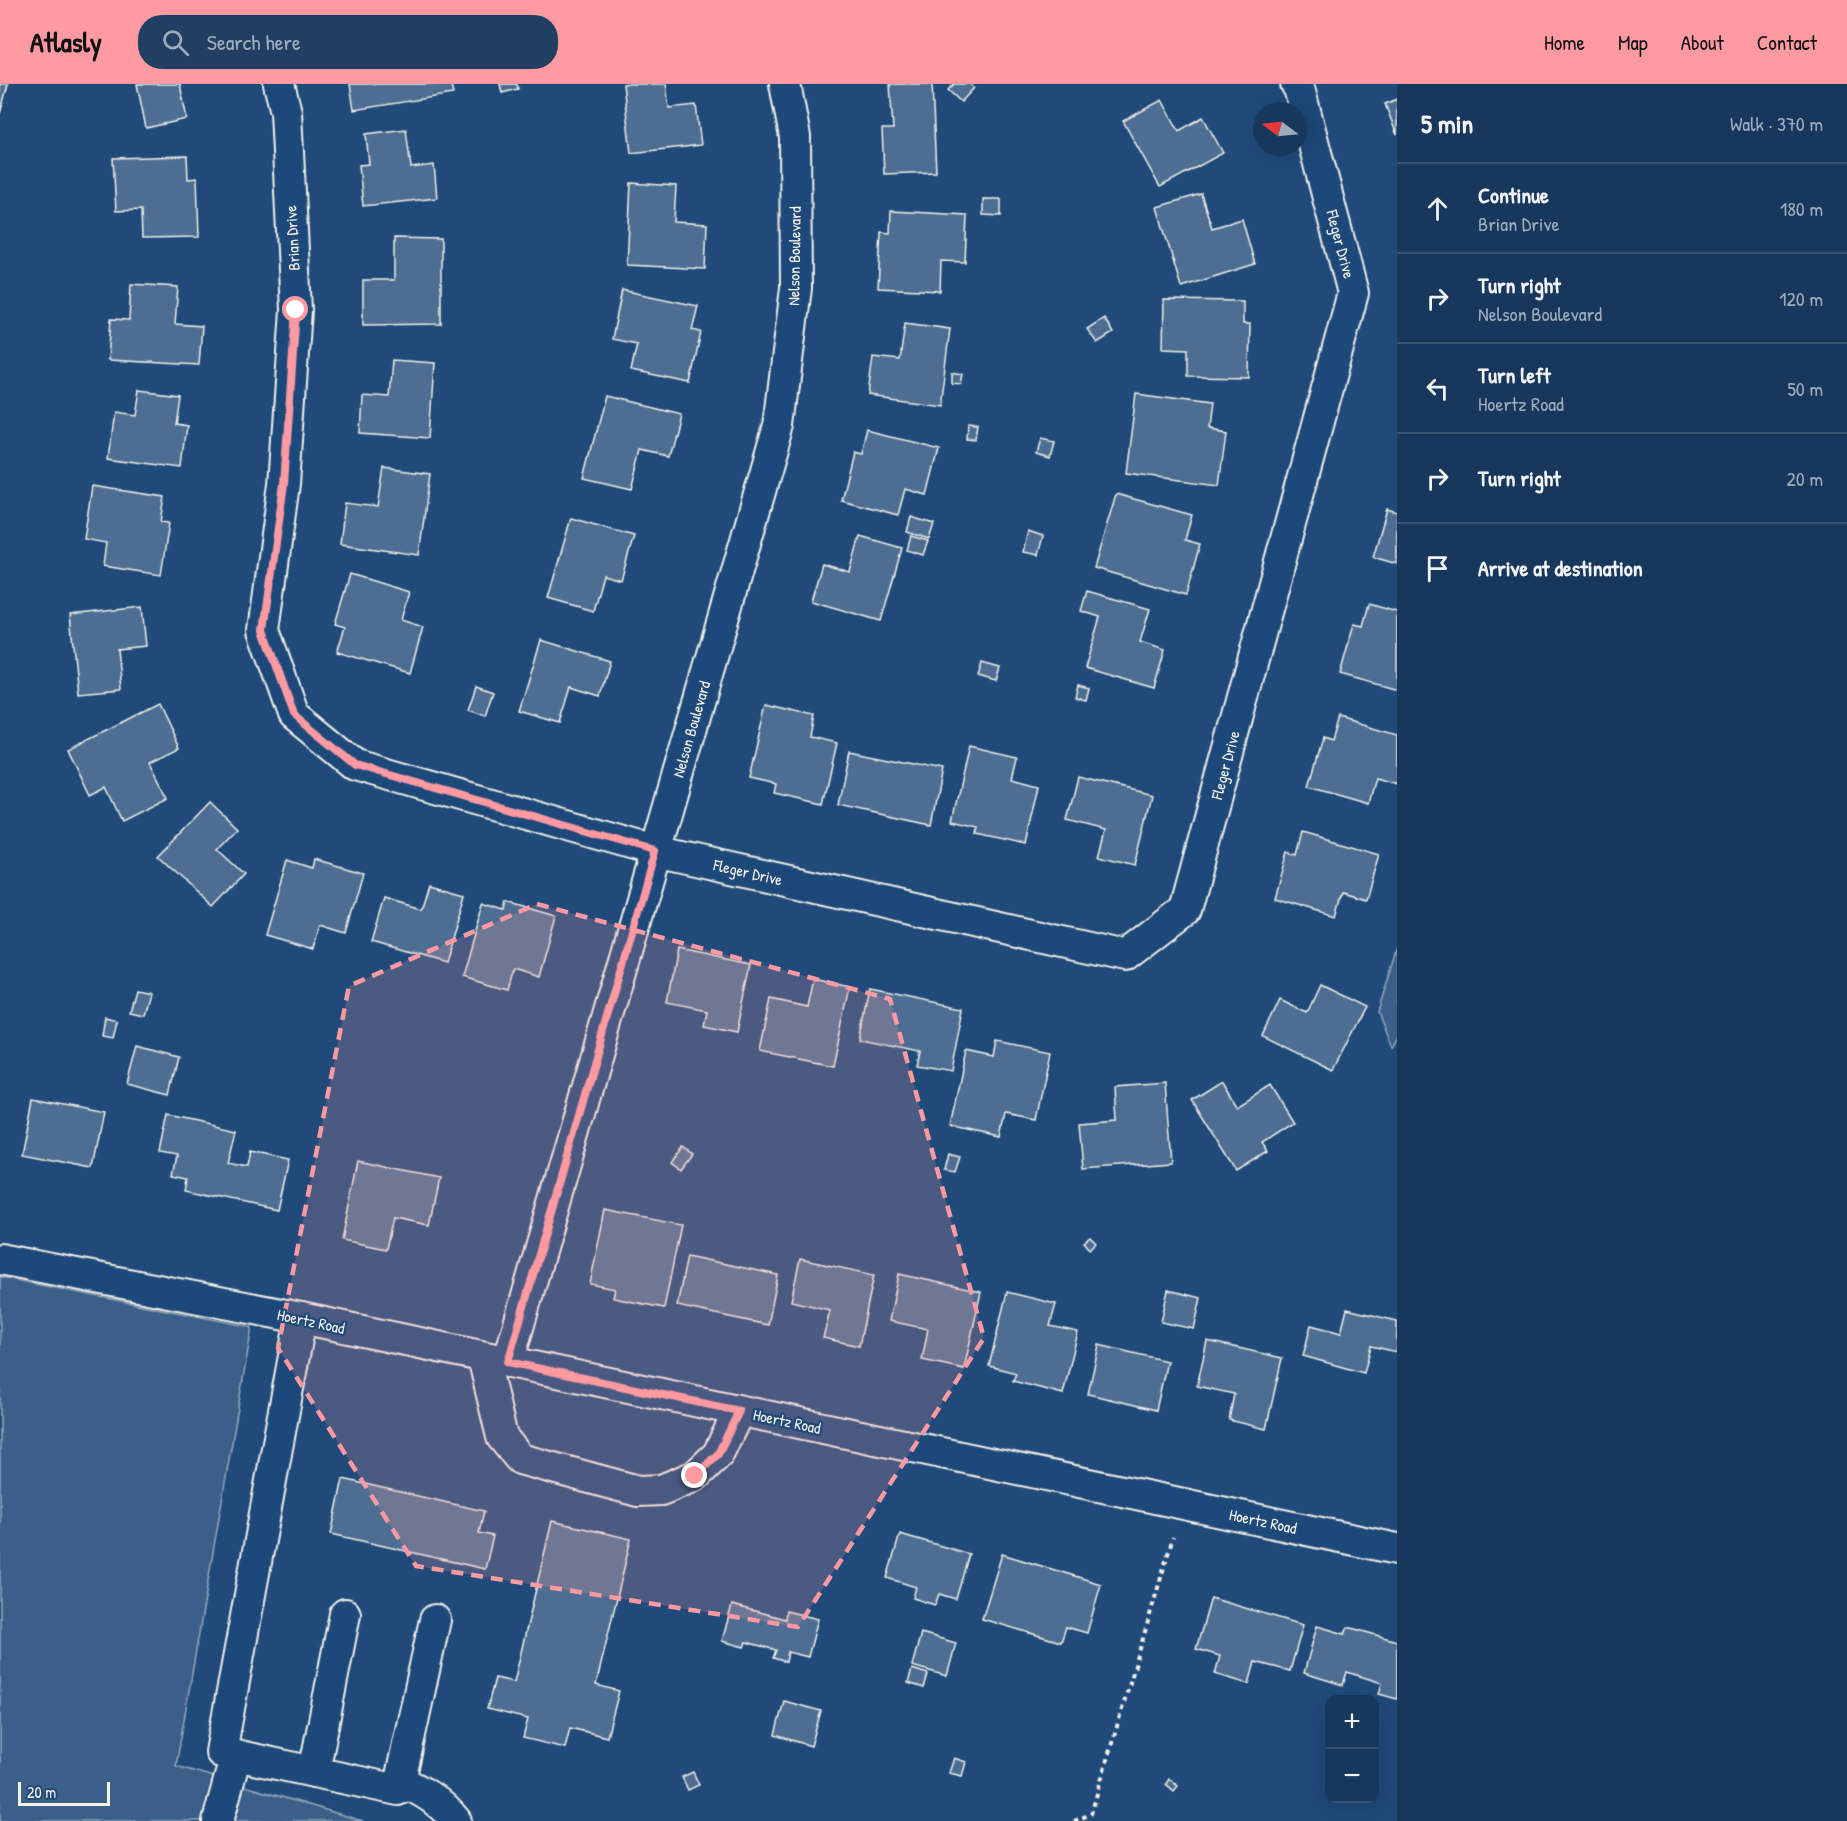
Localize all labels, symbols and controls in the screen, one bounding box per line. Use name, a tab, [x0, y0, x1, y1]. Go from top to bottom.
search box	[138, 15, 558, 69]
text: Atlasly	[30, 23, 102, 61]
icon: search	[159, 26, 192, 59]
text: Search here	[207, 27, 301, 57]
text: Home	[1544, 28, 1585, 57]
text: Map	[1618, 28, 1648, 57]
text: About	[1681, 28, 1724, 57]
text: Contact	[1757, 28, 1817, 57]
north arrow	[1253, 102, 1307, 156]
text: 5 min	[1421, 106, 1473, 141]
text: Walk · 370 m	[1730, 110, 1823, 137]
text: Continue	[1478, 180, 1549, 210]
icon: ahead	[1421, 192, 1454, 225]
text: 180 m	[1780, 195, 1823, 222]
street label: Brian Drive	[279, 204, 305, 271]
street label: Nelson Boulevard	[782, 206, 806, 306]
street label: Fleger Drive	[1321, 206, 1361, 281]
text: Brian Drive	[1478, 210, 1559, 237]
text: Turn right	[1478, 270, 1561, 300]
icon: right	[1421, 282, 1454, 315]
text: 120 m	[1779, 285, 1823, 312]
route start	[282, 296, 308, 322]
text: Nelson Boulevard	[1478, 300, 1602, 327]
text: Turn left	[1478, 360, 1551, 390]
icon: left	[1421, 372, 1454, 405]
text: 50 m	[1787, 375, 1823, 402]
text: Hoertz Road	[1478, 390, 1564, 417]
icon: right	[1421, 462, 1454, 495]
text: Turn right	[1478, 463, 1561, 493]
text: 20 m	[1786, 465, 1823, 492]
icon: arrive	[1421, 552, 1454, 585]
text: Arrive at destination	[1478, 553, 1643, 583]
street label: Nelson Boulevard	[667, 678, 715, 780]
street label: Fleger Drive	[1205, 728, 1245, 803]
street label: Fleger Drive	[710, 853, 785, 891]
street label: Hoertz Road	[275, 1303, 347, 1339]
street label: Hoertz Road	[751, 1403, 823, 1439]
route end	[681, 1462, 707, 1488]
street label: Hoertz Road	[1227, 1503, 1299, 1539]
map controls	[1325, 1695, 1379, 1803]
button: +	[1325, 1695, 1379, 1749]
button: −	[1325, 1749, 1379, 1803]
scale bar	[18, 1779, 110, 1806]
text: 20 m	[27, 1781, 56, 1803]

